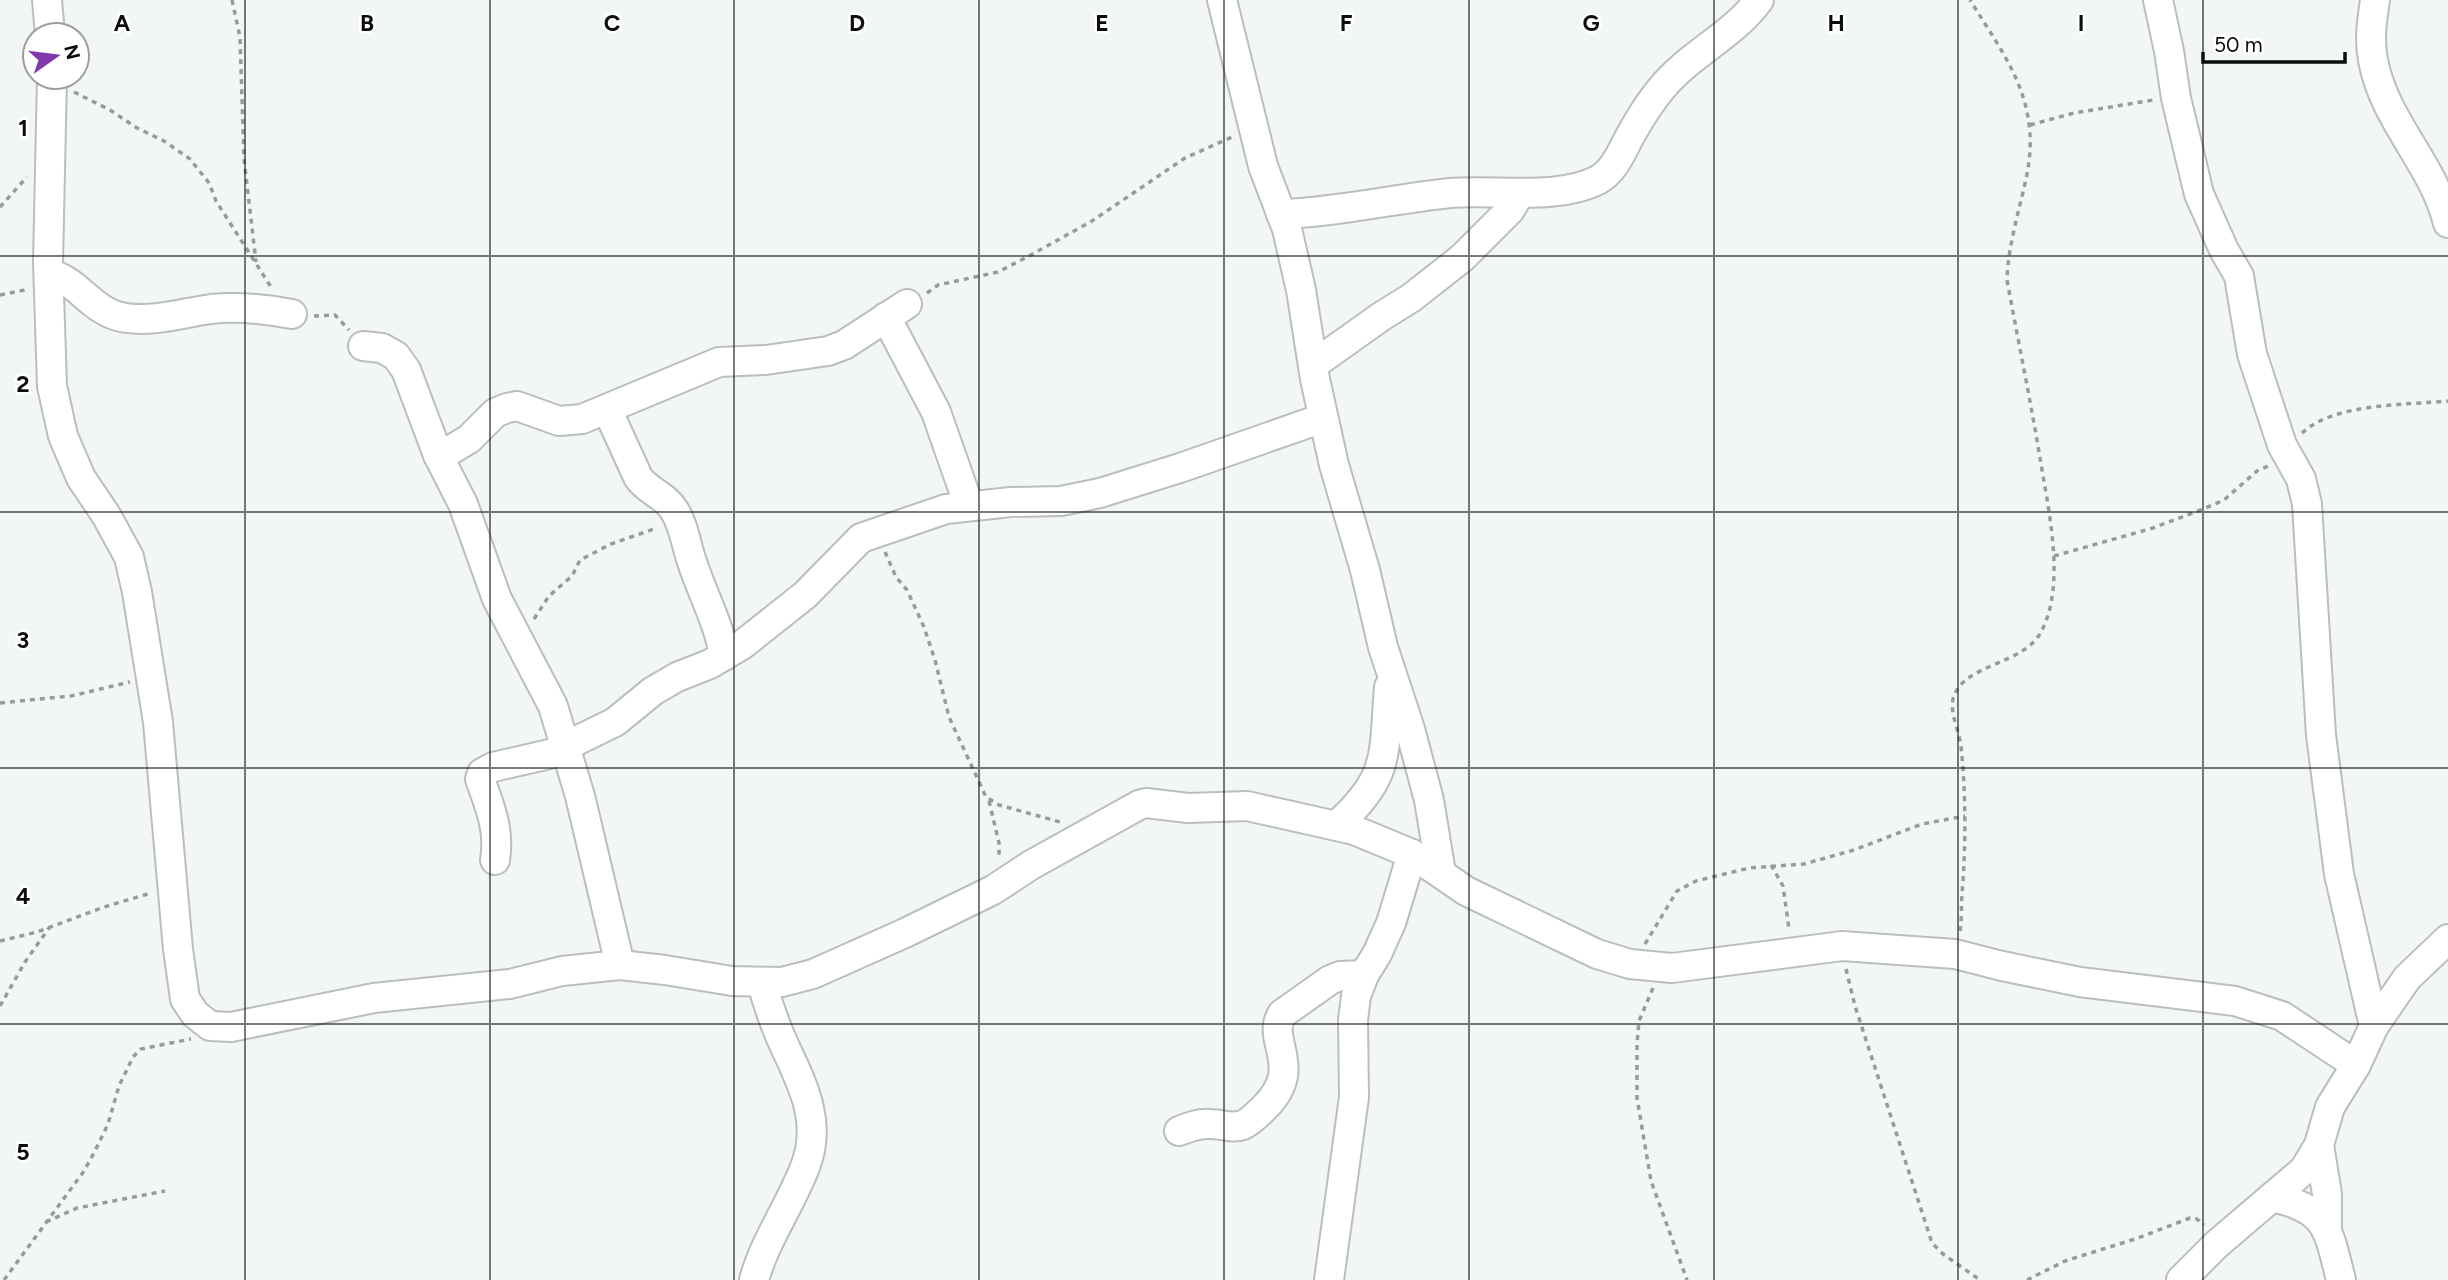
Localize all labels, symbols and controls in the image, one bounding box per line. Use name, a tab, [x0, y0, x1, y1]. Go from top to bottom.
text: A	[114, 9, 131, 37]
text: B	[360, 9, 374, 37]
text: C	[604, 9, 621, 37]
text: D	[849, 9, 865, 37]
text: E	[1095, 9, 1109, 37]
text: F	[1340, 9, 1353, 37]
text: G	[1582, 9, 1600, 37]
text: H	[1827, 9, 1845, 37]
text: I	[2078, 9, 2084, 37]
north arrow	[21, 21, 91, 91]
scale bar	[2203, 21, 2345, 65]
text: 50 m	[2214, 32, 2263, 57]
text: N	[59, 42, 85, 62]
text: 1	[18, 114, 28, 142]
text: 2	[16, 370, 30, 398]
text: 3	[17, 626, 29, 654]
text: 4	[16, 882, 30, 910]
text: 5	[16, 1138, 30, 1166]

